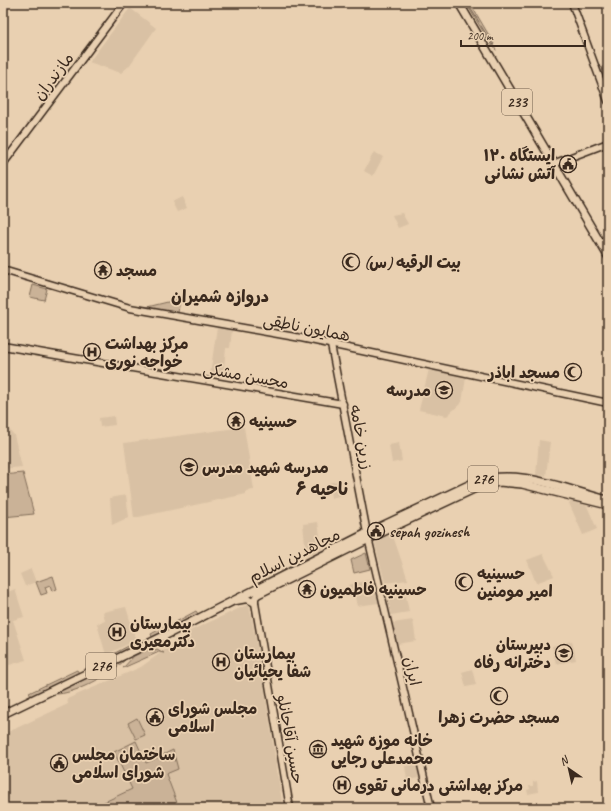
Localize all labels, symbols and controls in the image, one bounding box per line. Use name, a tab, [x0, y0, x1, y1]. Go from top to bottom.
scale bar	[461, 22, 585, 48]
text: 200 m	[467, 28, 494, 44]
street label: مازندران	[29, 49, 78, 105]
road number: 233	[502, 89, 532, 115]
place label: ایستگاه ۱۲۰ آتش نشانی	[484, 146, 556, 184]
public building icon: ایستگاه ۱۲۰ آتش نشانی	[558, 154, 578, 174]
mosque icon: بیت الرقیه (س)	[341, 252, 361, 272]
place label: بیت الرقیه (س)	[364, 253, 461, 273]
temple icon: مسجد	[93, 260, 113, 280]
place label: مسجد	[116, 261, 157, 281]
district label: دروازه شمیران	[171, 286, 269, 307]
street label: همایون ناطقی	[262, 310, 352, 346]
place label: مرکز بهداشت خواجه نوری	[105, 334, 188, 372]
hospital icon: مرکز بهداشت خواجه نوری	[82, 342, 102, 362]
street label: محسن مشکی	[201, 359, 290, 393]
mosque icon: مسجد اباذر	[563, 362, 583, 382]
place label: مسجد اباذر	[486, 363, 560, 383]
school or university icon: مدرسه	[434, 380, 454, 400]
place label: مدرسه	[386, 381, 431, 401]
street label: زرین خامه	[345, 403, 377, 471]
temple icon: حسینیه	[226, 411, 246, 431]
place label: حسینیه	[249, 412, 297, 432]
school or university icon: مدرسه شهید مدرس	[179, 457, 199, 477]
place label: مدرسه شهید مدرس	[202, 458, 329, 478]
road number: 276	[468, 466, 498, 492]
district label: ناحیه ۶	[296, 478, 348, 500]
public building icon: sepah gozinesh	[366, 521, 386, 541]
place label: sepah gozinesh	[389, 522, 470, 542]
street label: مجاهدین اسلام	[245, 524, 344, 589]
place label: حسینیه امیر مومنین	[477, 564, 553, 602]
mosque icon: حسینیه امیر مومنین	[454, 572, 474, 592]
temple icon: حسینیه فاطمیون	[297, 579, 317, 599]
place label: حسینیه فاطمیون	[320, 580, 427, 600]
place label: بیمارستان دکترمعیری	[130, 614, 195, 652]
hospital icon: بیمارستان دکترمعیری	[107, 622, 127, 642]
place label: دبیرستان دخترانه رفاه	[474, 635, 551, 673]
school or university icon: دبیرستان دخترانه رفاه	[554, 643, 574, 663]
place label: بیمارستان شفا یحیائیان	[234, 644, 311, 682]
hospital icon: بیمارستان شفا یحیائیان	[211, 652, 231, 672]
road number: 276	[86, 653, 116, 679]
street label: ایران	[399, 655, 425, 688]
mosque icon: مسجد حضرت زهرا	[489, 686, 509, 706]
street label: حسین آقاجانلو	[272, 692, 308, 786]
place label: مجلس شورای اسلامی	[168, 699, 257, 737]
public building icon: مجلس شورای اسلامی	[145, 707, 165, 727]
place label: مسجد حضرت زهرا	[438, 708, 560, 728]
place label: خانه موزه شهید محمدعلی رجایی	[331, 731, 433, 769]
museum icon: خانه موزه شهید محمدعلی رجایی	[308, 739, 328, 759]
place label: ساختمان مجلس شورای اسلامی	[72, 745, 175, 783]
north arrow	[549, 749, 589, 789]
text: N	[557, 752, 572, 768]
public building icon: ساختمان مجلس شورای اسلامی	[49, 753, 69, 773]
hospital icon: مرکز بهداشتی درمانی تقوی	[332, 775, 352, 795]
place label: مرکز بهداشتی درمانی تقوی	[355, 776, 523, 796]

